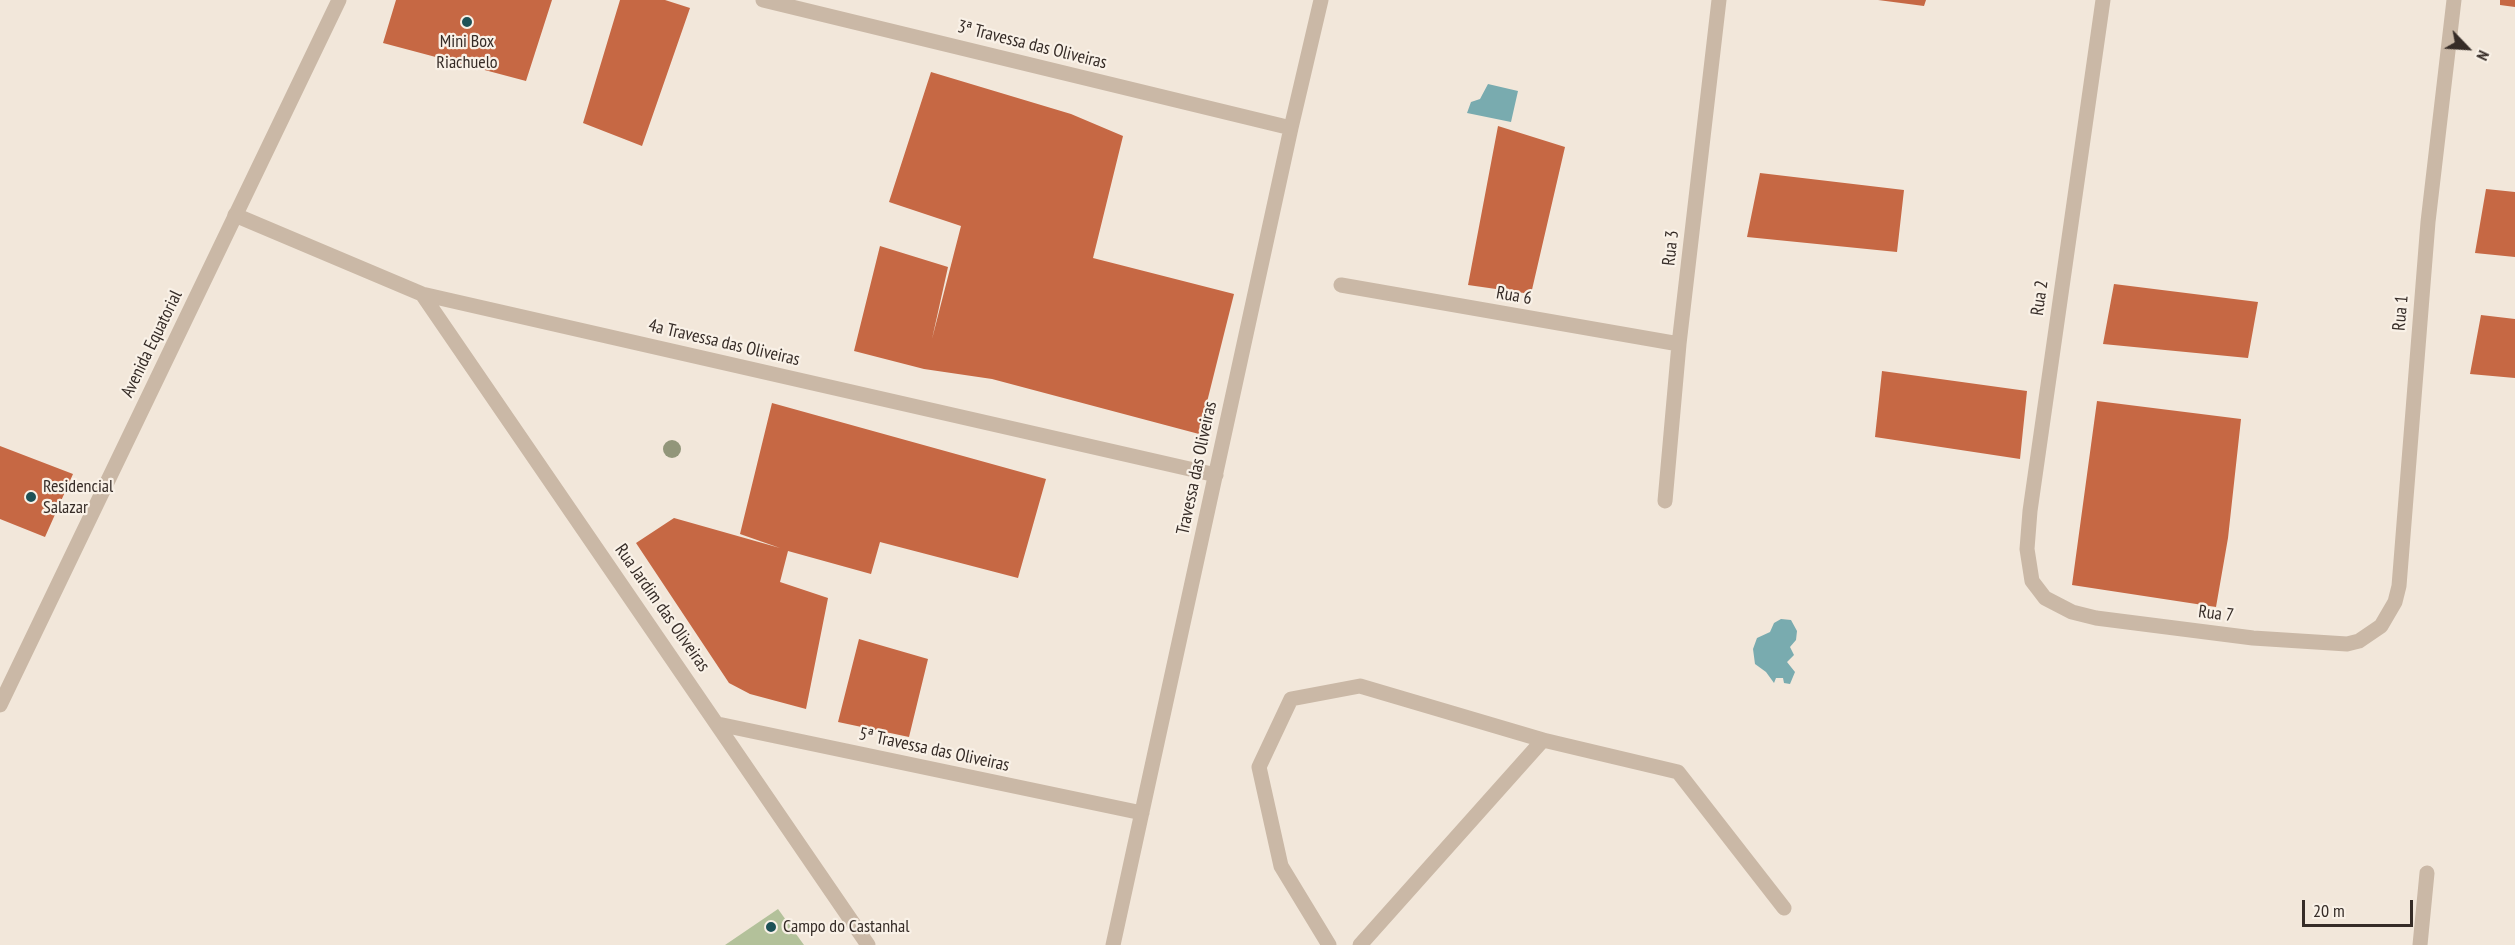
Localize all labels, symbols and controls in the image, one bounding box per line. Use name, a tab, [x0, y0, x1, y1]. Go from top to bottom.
marker: Mini Box Riachuelo	[460, 15, 474, 29]
street label: 3ª Travessa das Oliveiras	[955, 16, 1109, 74]
north arrow	[2437, 18, 2497, 78]
place label: Mini Box Riachuelo	[436, 31, 498, 74]
text: N	[2472, 47, 2494, 64]
street label: Rua 3	[1658, 229, 1684, 267]
street label: Rua 2	[2027, 279, 2053, 317]
street label: Rua 6	[1495, 282, 1533, 310]
street label: Avenida Equatorial	[117, 287, 187, 401]
street label: Rua 1	[2389, 294, 2413, 332]
street label: 4a Travessa das Oliveiras	[646, 315, 802, 371]
street label: Travessa das Oliveiras	[1172, 399, 1222, 537]
place label: Residencial Salazar	[43, 476, 113, 518]
marker: Residencial Salazar	[24, 490, 38, 504]
street label: Rua Jardim das Oliveiras	[610, 540, 714, 676]
street label: Rua 7	[2197, 601, 2235, 627]
street label: 5ª Travessa das Oliveiras	[857, 724, 1011, 776]
scale bar	[2305, 888, 2416, 926]
text: 20 m	[2313, 899, 2345, 922]
place label: Campo do Castanhal	[783, 916, 909, 938]
marker: Campo do Castanhal	[764, 920, 778, 934]

